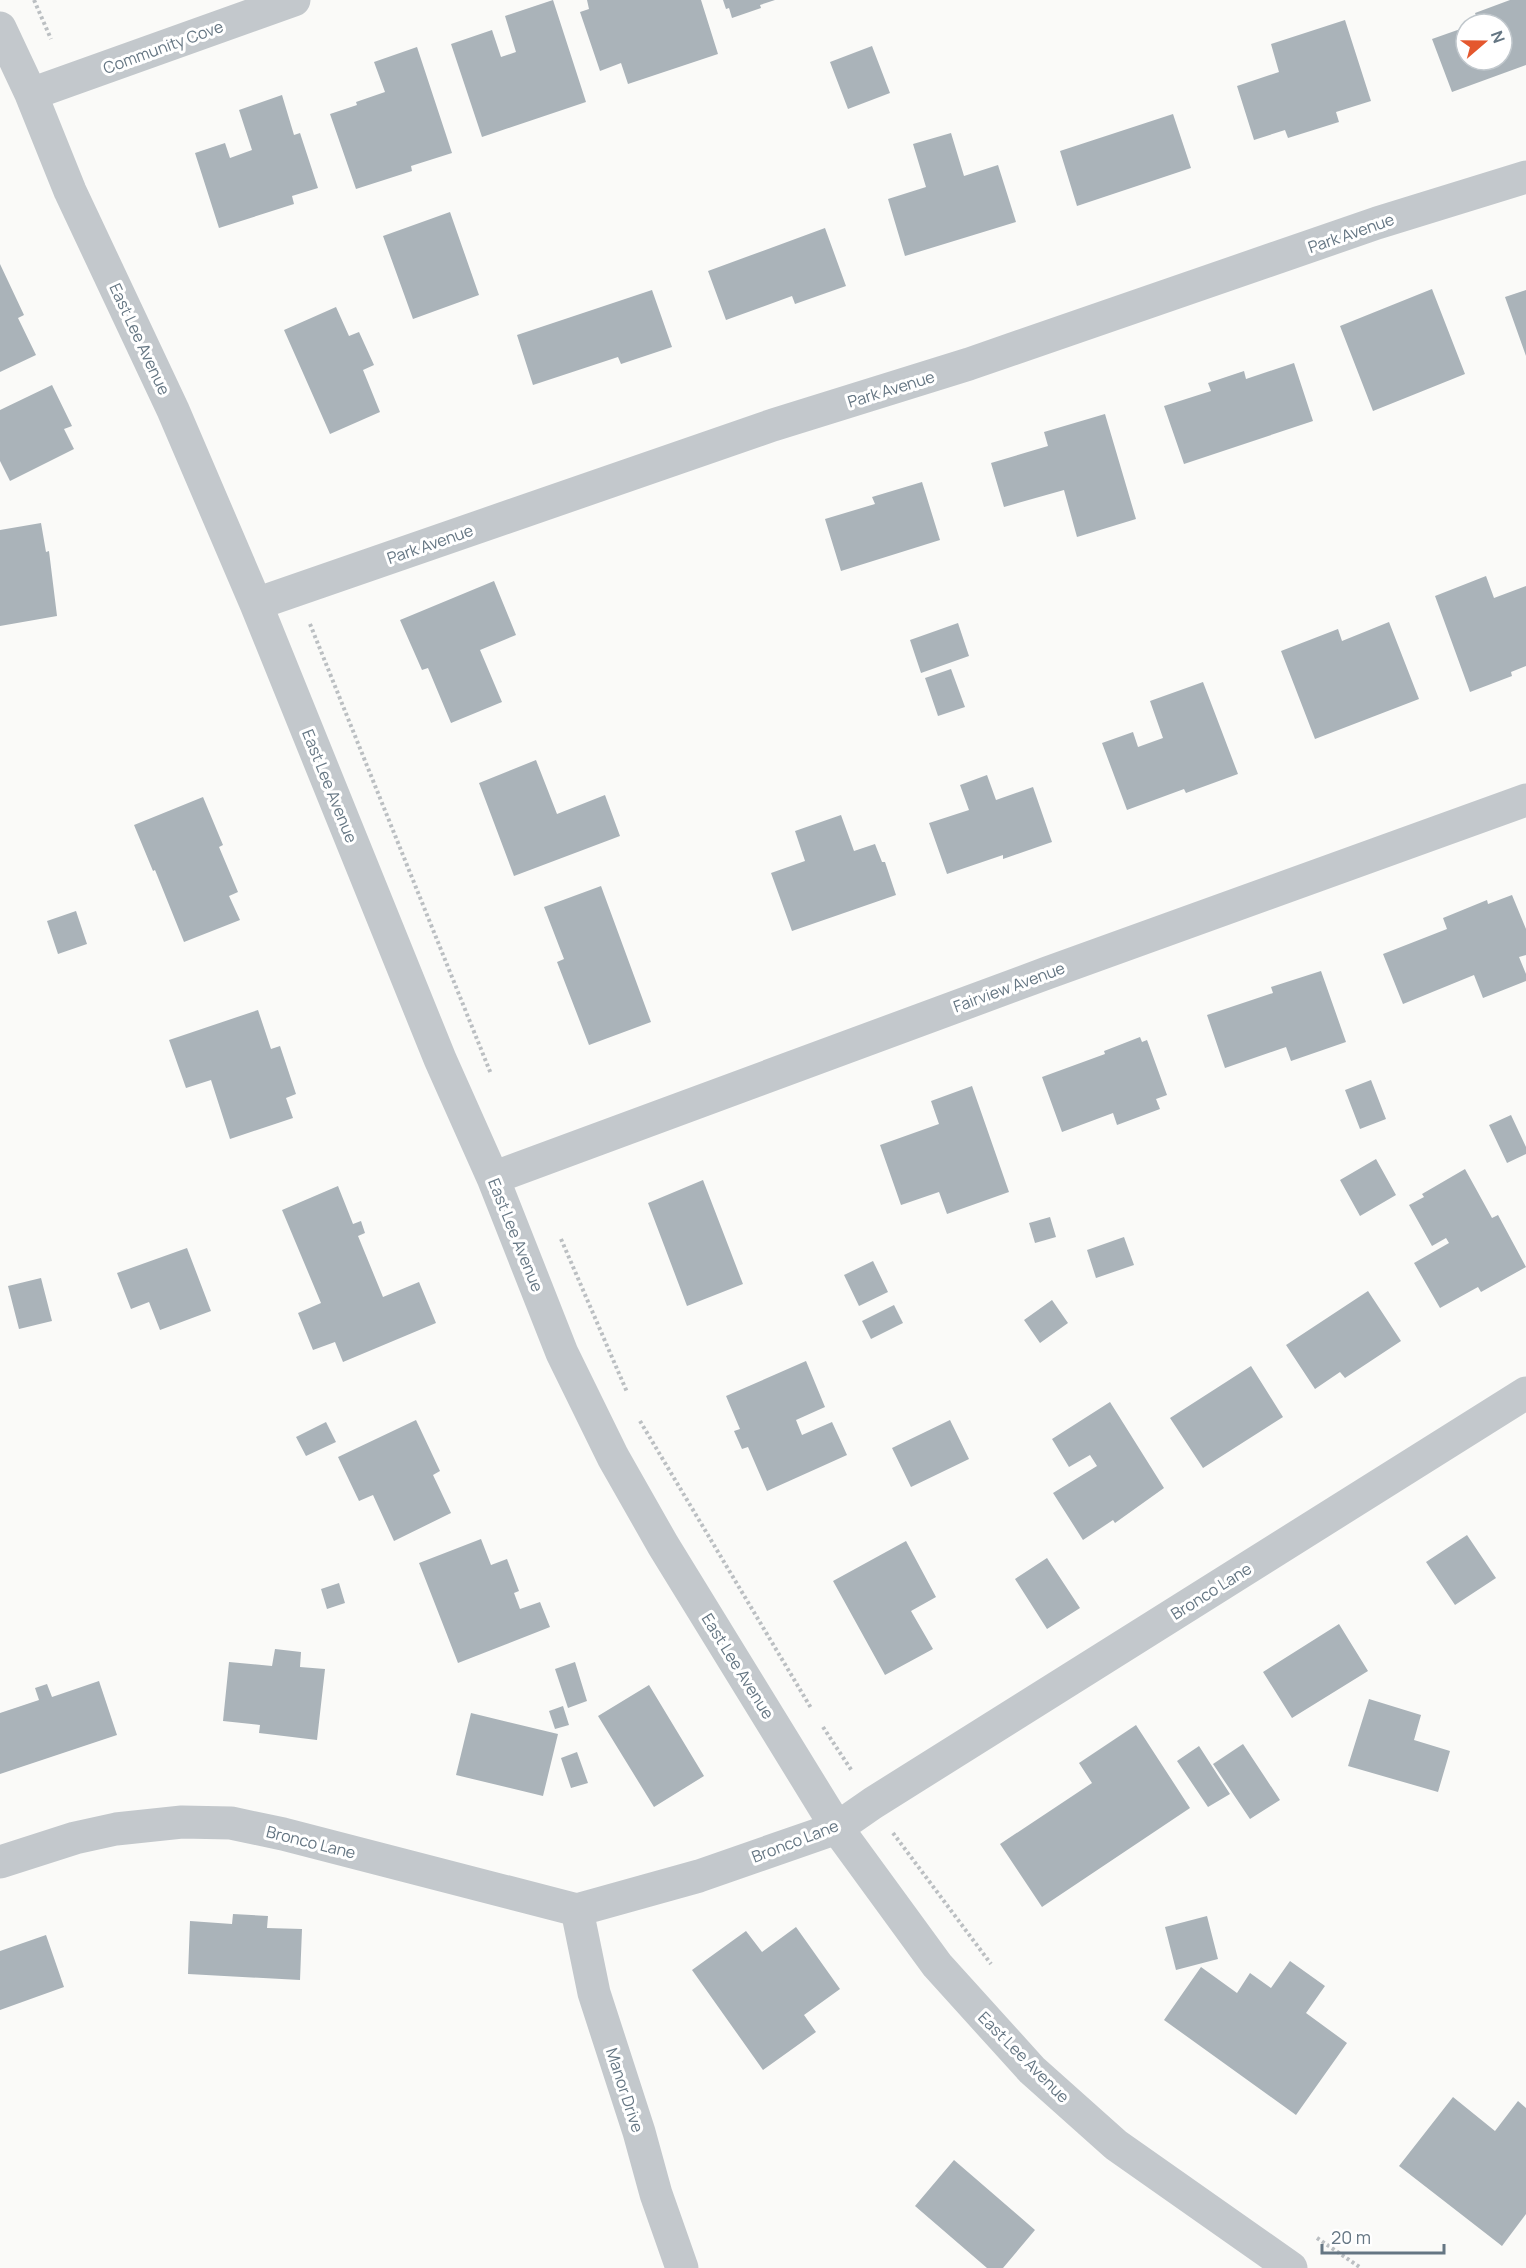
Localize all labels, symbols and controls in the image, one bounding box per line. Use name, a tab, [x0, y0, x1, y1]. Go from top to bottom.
north arrow	[1454, 12, 1514, 72]
street label: Community Cove	[100, 15, 226, 79]
text: N	[1486, 28, 1510, 46]
street label: Park Avenue	[1305, 208, 1397, 258]
street label: East Lee Avenue	[104, 280, 176, 398]
street label: Park Avenue	[845, 365, 937, 413]
street label: Park Avenue	[384, 519, 476, 569]
street label: East Lee Avenue	[297, 726, 363, 846]
street label: Fairview Avenue	[950, 957, 1068, 1017]
street label: East Lee Avenue	[483, 1175, 549, 1295]
street label: Bronco Lane	[1166, 1557, 1256, 1625]
street label: East Lee Avenue	[697, 1609, 779, 1723]
street label: Bronco Lane	[748, 1814, 842, 1868]
street label: Bronco Lane	[264, 1820, 358, 1864]
street label: East Lee Avenue	[973, 2006, 1075, 2108]
street label: Manor Drive	[601, 2045, 649, 2135]
scale bar	[1322, 2217, 1444, 2255]
text: 20 m	[1331, 2225, 1371, 2249]

